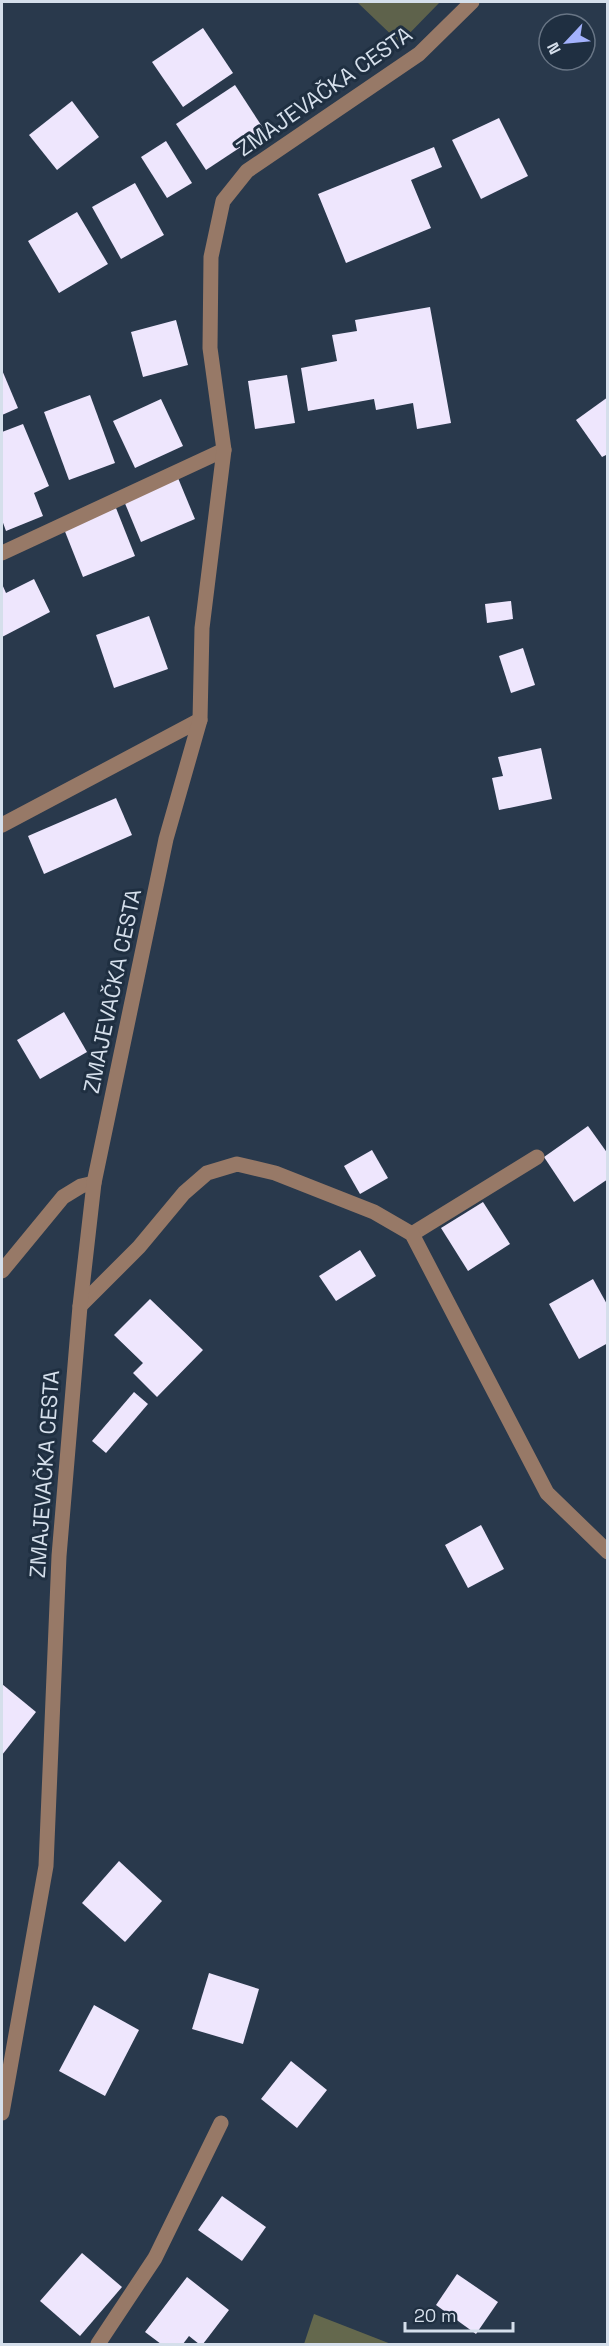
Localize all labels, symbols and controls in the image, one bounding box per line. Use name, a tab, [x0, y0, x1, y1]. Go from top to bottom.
north arrow	[537, 12, 597, 72]
street label: ZMAJEVAČKA CESTA	[231, 20, 417, 162]
text: N	[542, 39, 566, 58]
street label: ZMAJEVAČKA CESTA	[77, 886, 147, 1096]
street label: ZMAJEVAČKA CESTA	[23, 1369, 65, 1579]
scale bar	[405, 2295, 513, 2333]
text: 20 m	[414, 2304, 457, 2327]

